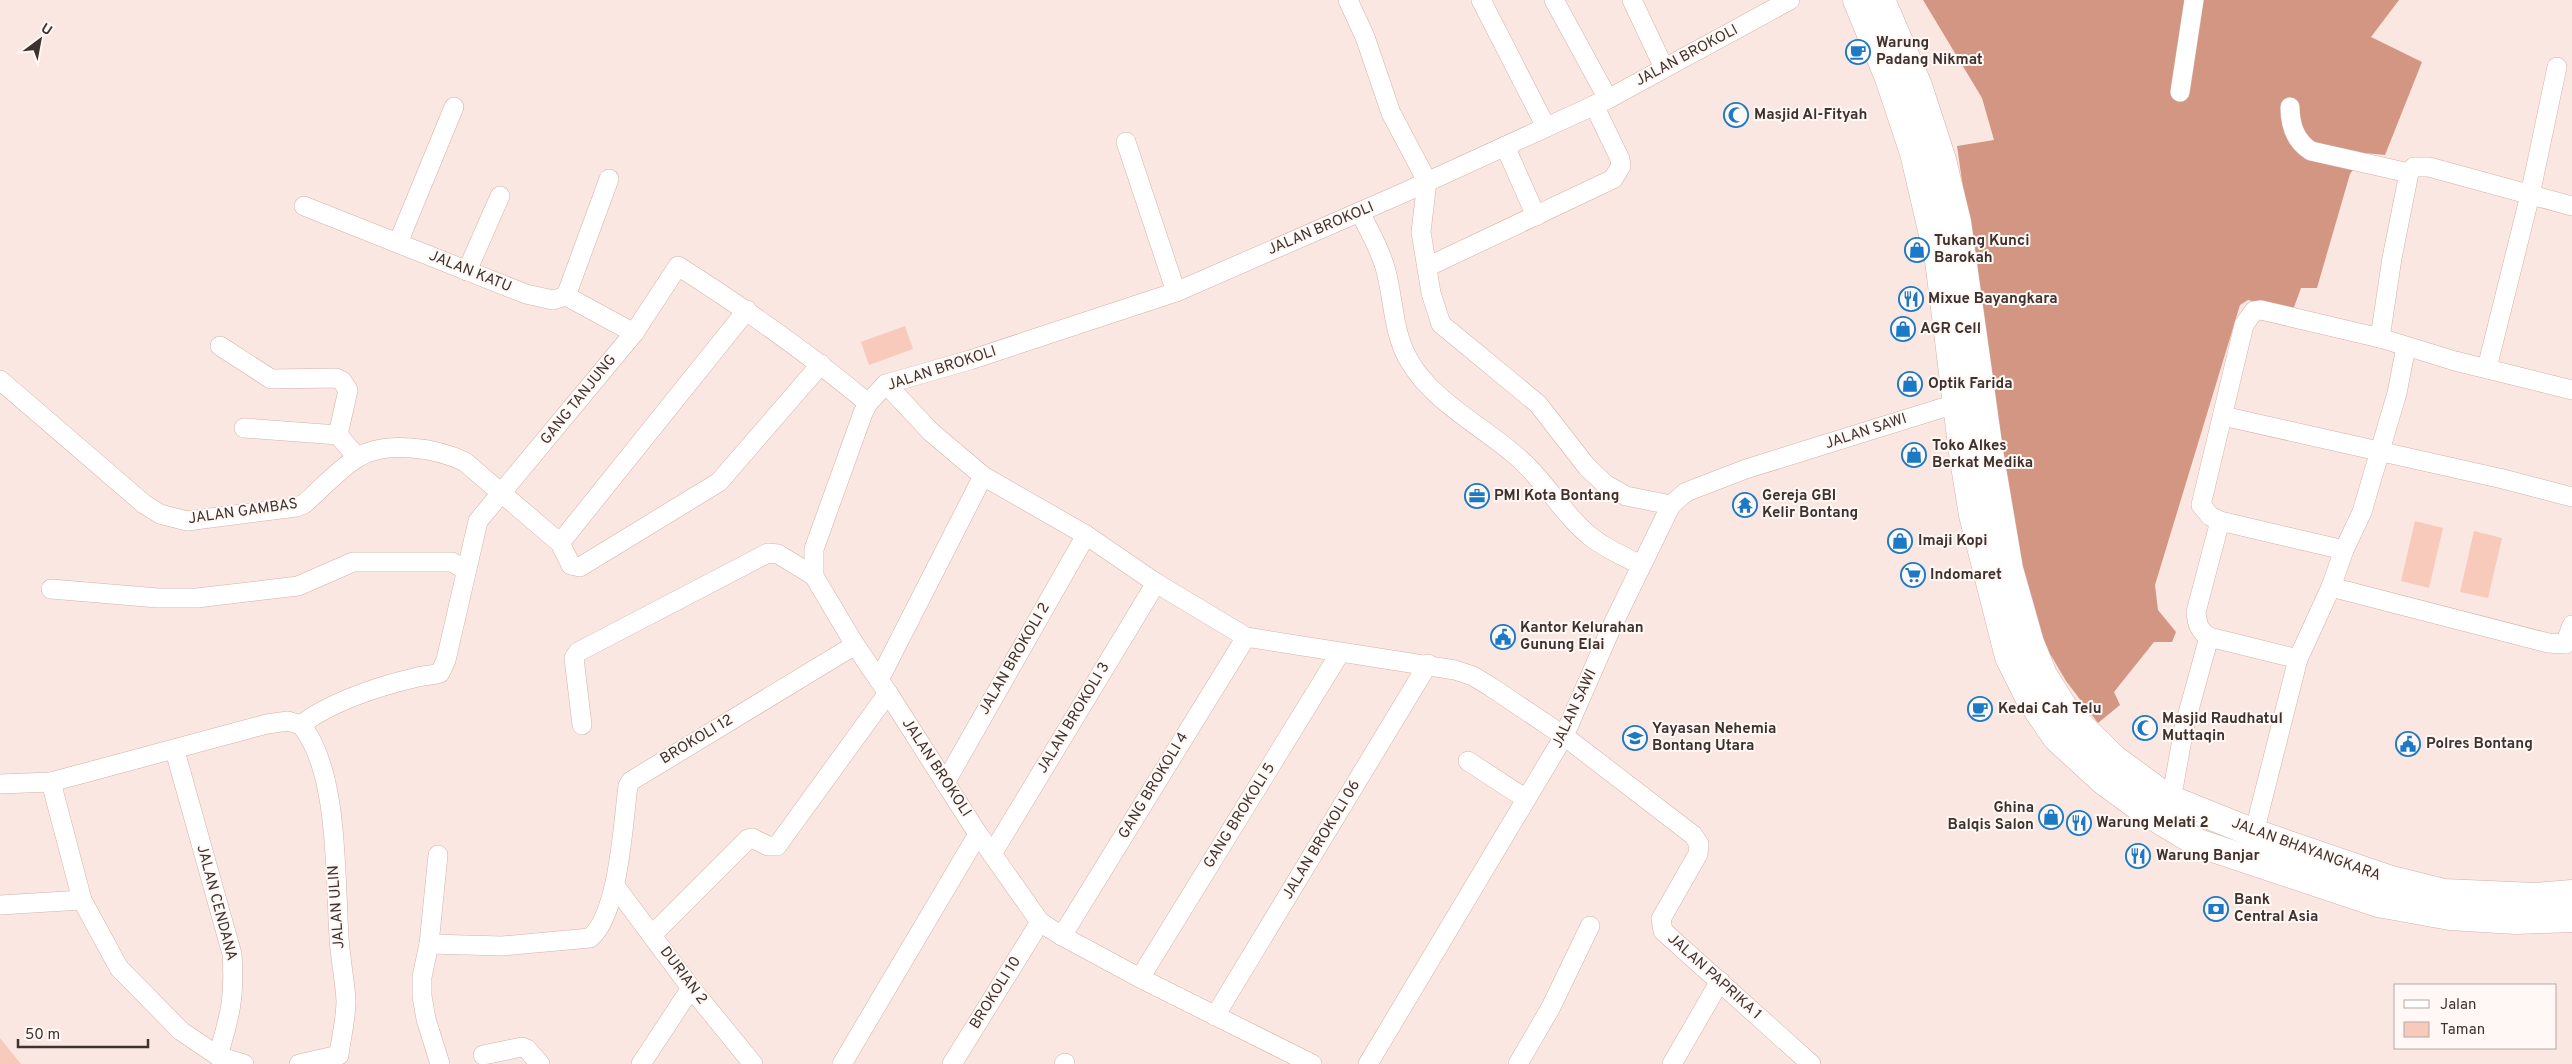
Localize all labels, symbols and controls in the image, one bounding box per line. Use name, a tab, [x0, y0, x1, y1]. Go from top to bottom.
north arrow	[15, 15, 65, 65]
text: U	[37, 20, 55, 40]
street label: JALAN BROKOLI	[1632, 21, 1742, 91]
place label: Warung Padang Nikmat	[1876, 34, 1983, 70]
cafe icon: Warung Padang Nikmat	[1845, 39, 1871, 65]
mosque icon: Masjid Al-Fityah	[1723, 102, 1749, 128]
place label: Masjid Al-Fityah	[1754, 106, 1867, 125]
street label: JALAN BROKOLI	[1265, 198, 1377, 260]
place label: Tukang Kunci Barokah	[1934, 232, 2029, 268]
shop icon: Tukang Kunci Barokah	[1904, 237, 1930, 263]
street label: JALAN KATU	[426, 247, 514, 297]
restaurant icon: Mixue Bayangkara	[1898, 286, 1924, 312]
place label: Mixue Bayangkara	[1928, 290, 2058, 309]
shop icon: AGR Cell	[1890, 316, 1916, 342]
place label: AGR Cell	[1920, 320, 1981, 339]
street label: JALAN BROKOLI	[885, 342, 999, 396]
street label: GANG TANJUNG	[537, 351, 621, 449]
shop icon: Optik Farida	[1897, 371, 1923, 397]
place label: Optik Farida	[1928, 375, 2013, 394]
street label: JALAN SAWI	[1823, 410, 1909, 454]
place label: Toko Alkes Berkat Medika	[1932, 437, 2033, 473]
shop icon: Toko Alkes Berkat Medika	[1901, 442, 1927, 468]
office icon: PMI Kota Bontang	[1464, 483, 1490, 509]
place label: PMI Kota Bontang	[1494, 487, 1620, 506]
place label: Gereja GBI Kelir Bontang	[1762, 487, 1858, 523]
temple icon: Gereja GBI Kelir Bontang	[1732, 492, 1758, 518]
street label: JALAN GAMBAS	[187, 495, 299, 529]
shop icon: Imaji Kopi	[1887, 528, 1913, 554]
place label: Imaji Kopi	[1918, 532, 1987, 551]
supermarket icon: Indomaret	[1900, 562, 1926, 588]
place label: Indomaret	[1930, 566, 2002, 585]
street label: JALAN BROKOLI 2	[975, 600, 1055, 718]
place label: Kantor Kelurahan Gunung Elai	[1520, 619, 1644, 655]
public building icon: Kantor Kelurahan Gunung Elai	[1490, 624, 1516, 650]
street label: JALAN BROKOLI 3	[1033, 659, 1115, 777]
street label: JALAN SAWI	[1548, 666, 1602, 752]
cafe icon: Kedai Cah Telu	[1967, 696, 1993, 722]
place label: Kedai Cah Telu	[1998, 700, 2102, 719]
place label: Masjid Raudhatul Muttaqin	[2162, 710, 2283, 746]
street label: BROKOLI 12	[657, 711, 737, 769]
street label: JALAN BROKOLI	[897, 715, 975, 821]
mosque icon: Masjid Raudhatul Muttaqin	[2132, 715, 2158, 741]
place label: Yayasan Nehemia Bontang Utara	[1652, 720, 1776, 756]
school or university icon: Yayasan Nehemia Bontang Utara	[1622, 725, 1648, 751]
street label: GANG BROKOLI 4	[1115, 729, 1193, 843]
public building icon: Polres Bontang	[2395, 731, 2421, 757]
place label: Polres Bontang	[2426, 735, 2533, 754]
street label: GANG BROKOLI 5	[1200, 760, 1280, 872]
street label: JALAN BROKOLI 06	[1279, 777, 1365, 903]
place label: Ghina Balqis Salon	[1948, 799, 2034, 835]
shop icon: Ghina Balqis Salon	[2038, 804, 2064, 830]
restaurant icon: Warung Melati 2	[2066, 810, 2092, 836]
place label: Warung Melati 2	[2096, 814, 2209, 833]
street label: JALAN BHAYANGKARA	[2229, 814, 2383, 886]
street label: JALAN CENDANA	[191, 843, 241, 963]
restaurant icon: Warung Banjar	[2125, 843, 2151, 869]
place label: Warung Banjar	[2156, 847, 2260, 866]
street label: JALAN ULIN	[325, 865, 349, 949]
place label: Bank Central Asia	[2234, 891, 2318, 927]
bank icon: Bank Central Asia	[2203, 896, 2229, 922]
street label: JALAN PAPRIKA 1	[1663, 930, 1765, 1024]
street label: DURIAN 2	[655, 943, 711, 1009]
street label: BROKOLI 10	[966, 953, 1026, 1033]
legend	[2394, 984, 2557, 1049]
text: Jalan	[2440, 996, 2477, 1015]
scale bar	[18, 1016, 148, 1048]
text: Taman	[2440, 1021, 2485, 1040]
text: 50 m	[25, 1026, 60, 1045]

